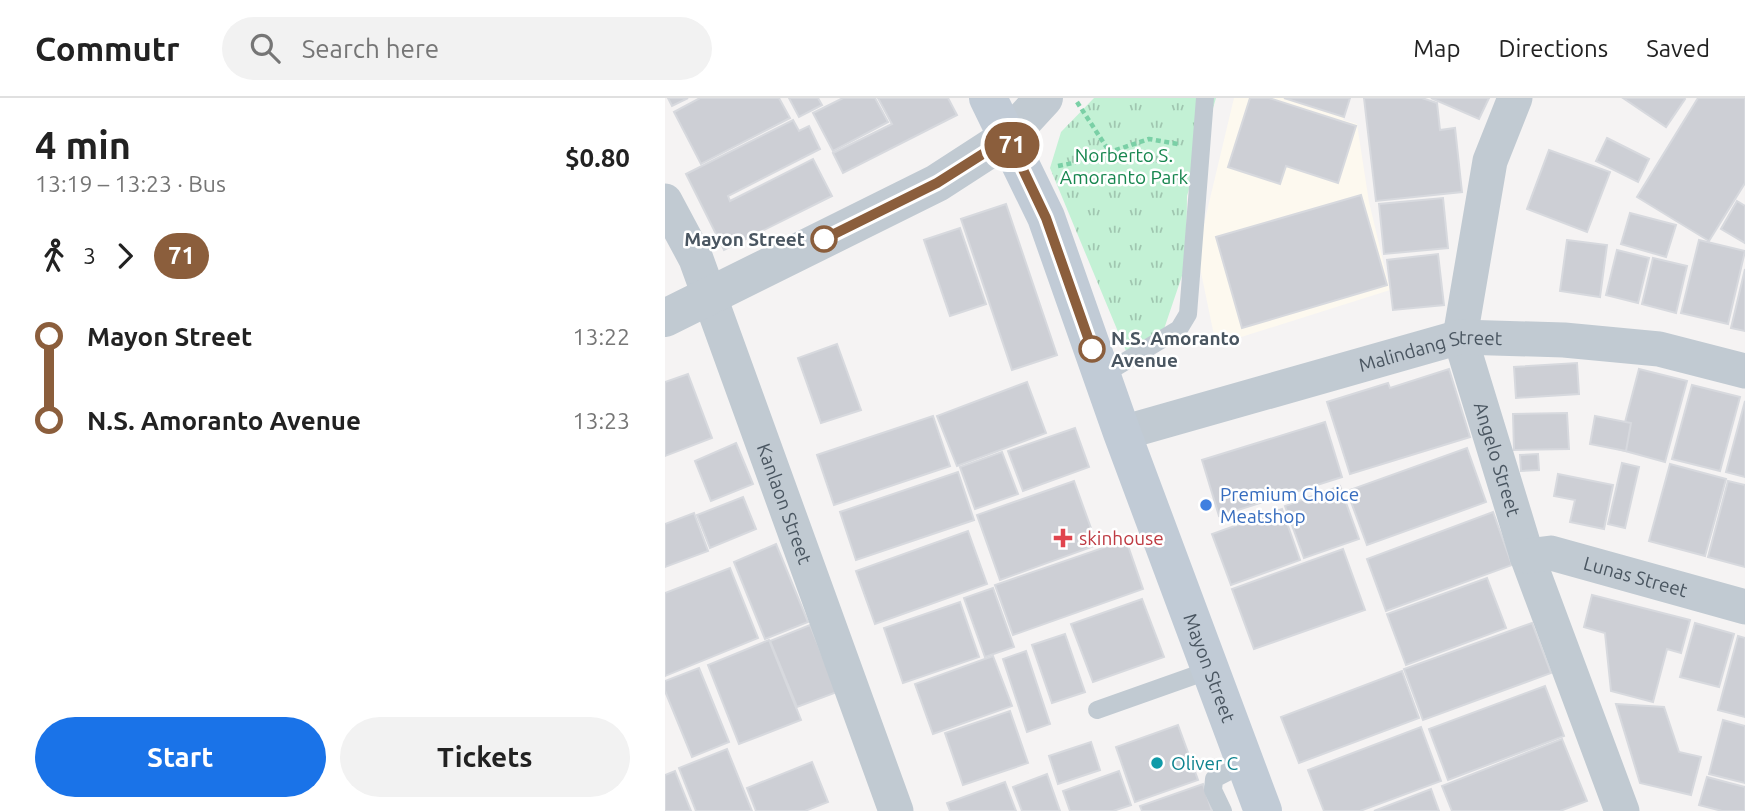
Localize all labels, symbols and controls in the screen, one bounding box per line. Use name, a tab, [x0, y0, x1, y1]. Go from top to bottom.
search box	[222, 17, 712, 80]
icon: search	[246, 29, 284, 67]
text: Commutr	[35, 30, 180, 67]
text: Search here	[302, 34, 439, 63]
text: Map	[1413, 35, 1460, 62]
text: Directions	[1498, 35, 1608, 62]
text: Saved	[1646, 35, 1710, 62]
line badge: 71	[981, 122, 1043, 168]
text: 4 min	[35, 124, 131, 166]
text: 71	[998, 131, 1026, 158]
text: $0.80	[565, 143, 630, 172]
park label: Norberto S. Amoranto Park	[1060, 144, 1189, 188]
text: 13:19 – 13:23 · Bus	[35, 171, 226, 196]
marker: Mayon Street	[811, 226, 837, 252]
place label: Mayon Street	[684, 228, 805, 250]
icon: walk	[35, 237, 73, 275]
icon: forward	[106, 237, 144, 275]
text: 71	[168, 242, 195, 269]
text: 3	[83, 243, 96, 268]
text: Mayon Street	[87, 322, 252, 351]
text: 13:22	[572, 324, 630, 349]
street label: Malindang Street	[1356, 326, 1503, 376]
place label: N.S. Amoranto Avenue	[1111, 327, 1240, 371]
marker: N.S. Amoranto Avenue	[1079, 336, 1105, 362]
street label: Angelo Street	[1470, 399, 1525, 519]
text: N.S. Amoranto Avenue	[87, 406, 361, 435]
text: 13:23	[572, 408, 630, 433]
street label: Kanlaon Street	[753, 440, 817, 567]
place label: Premium Choice Meatshop	[1220, 483, 1359, 527]
marker: Premium Choice Meatshop	[1198, 497, 1214, 513]
place label: skinhouse	[1079, 527, 1164, 549]
marker: skinhouse	[1053, 528, 1073, 548]
street label: Lunas Street	[1581, 552, 1691, 602]
street label: Mayon Street	[1179, 610, 1240, 726]
button: Start	[35, 717, 326, 797]
button: Tickets	[340, 717, 630, 797]
place label: Oliver C	[1171, 752, 1239, 774]
marker: Oliver C	[1149, 755, 1165, 771]

